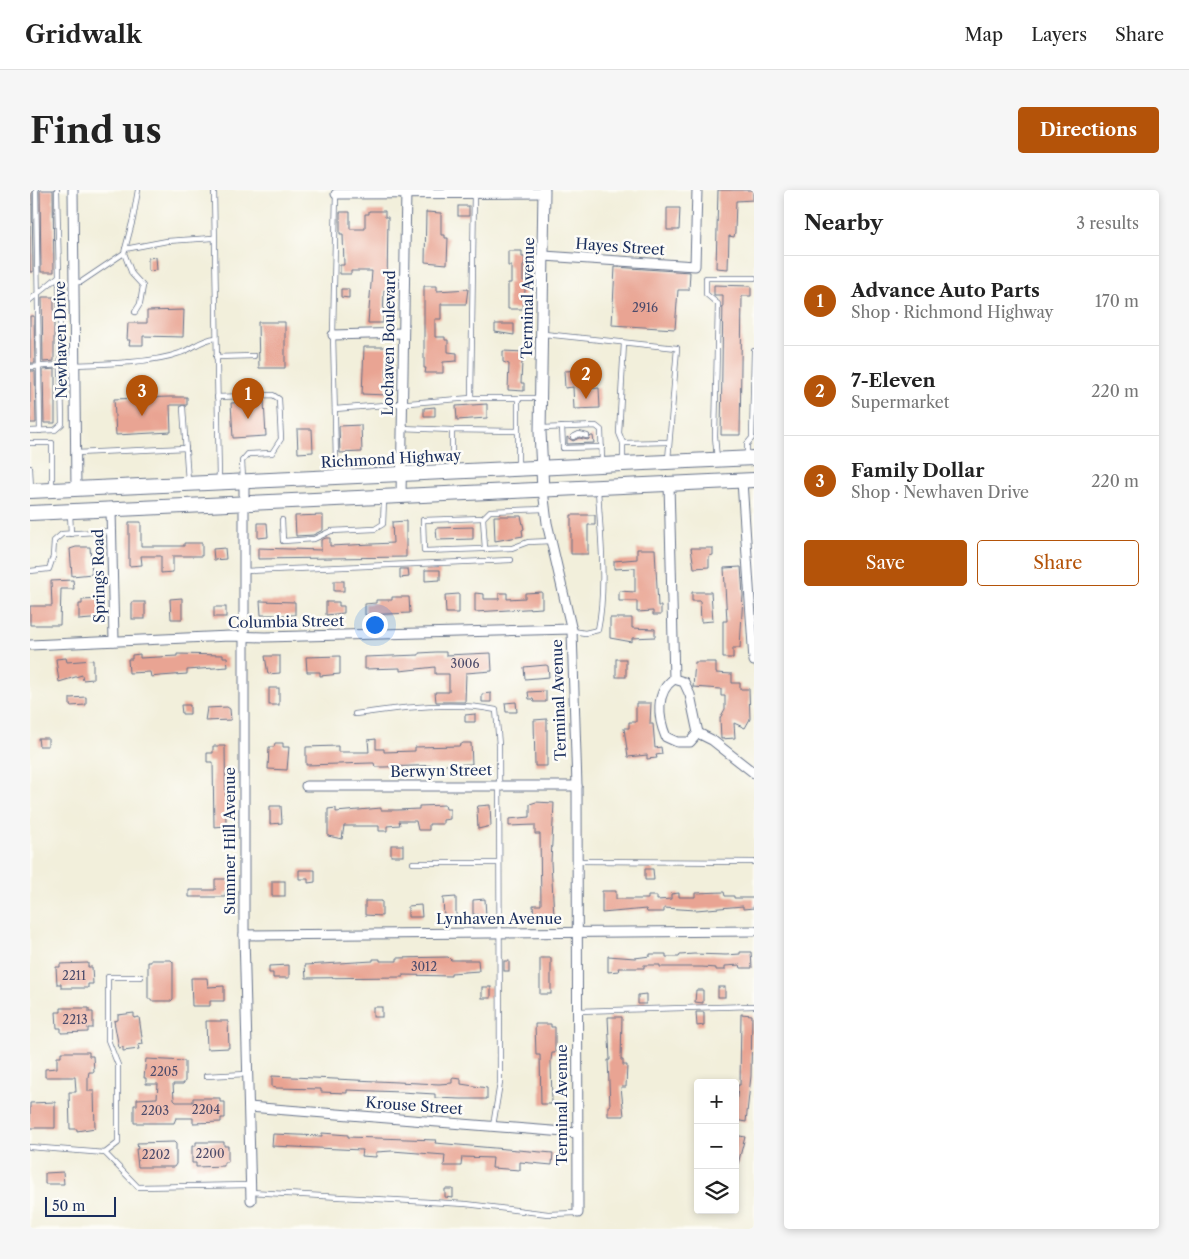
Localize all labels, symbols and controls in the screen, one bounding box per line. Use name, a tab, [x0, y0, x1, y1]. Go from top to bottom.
text: Gridwalk	[25, 20, 142, 49]
text: Map	[965, 24, 1003, 46]
text: Layers	[1031, 24, 1087, 46]
text: Share	[1115, 24, 1164, 46]
button: Directions	[1018, 107, 1159, 153]
text: Find us	[30, 109, 162, 152]
text: Nearby	[804, 210, 883, 235]
text: 3 results	[1076, 213, 1139, 233]
street label: Hayes Street	[575, 234, 666, 259]
street label: Terminal Avenue	[517, 237, 538, 359]
street label: Lochaven Boulevard	[378, 270, 399, 416]
text: Advance Auto Parts	[851, 279, 1040, 302]
street label: Newhaven Drive	[50, 281, 71, 399]
text: 1	[816, 291, 824, 311]
text: 170 m	[1095, 291, 1139, 311]
house number: 2916	[632, 300, 658, 315]
text: Shop · Richmond Highway	[851, 302, 1053, 322]
pin: 2	[570, 358, 602, 399]
text: 7-Eleven	[851, 369, 936, 392]
pin: 3	[126, 375, 158, 416]
pin: 1	[232, 378, 264, 419]
text: 2	[815, 381, 825, 401]
text: 220 m	[1091, 381, 1139, 401]
text: Supermarket	[851, 392, 949, 412]
street label: Richmond Highway	[320, 445, 462, 472]
text: Family Dollar	[851, 459, 985, 482]
text: 3	[815, 471, 825, 491]
text: 220 m	[1091, 471, 1139, 491]
text: Shop · Newhaven Drive	[851, 482, 1029, 502]
street label: Springs Road	[88, 529, 109, 623]
button: Save	[804, 540, 967, 586]
button: Share	[977, 540, 1139, 586]
street label: Columbia Street	[228, 611, 345, 632]
your location	[362, 612, 388, 638]
street label: Terminal Avenue	[547, 639, 570, 761]
house number: 3006	[451, 656, 479, 671]
street label: Berwyn Street	[390, 760, 493, 781]
street label: Summer Hill Avenue	[220, 767, 239, 915]
street label: Lynhaven Avenue	[436, 909, 562, 928]
house number: 3012	[411, 959, 437, 974]
house number: 2211	[62, 968, 86, 983]
house number: 2213	[62, 1012, 88, 1027]
street label: Terminal Avenue	[552, 1044, 571, 1166]
house number: 2205	[150, 1064, 178, 1079]
map controls	[694, 1079, 739, 1214]
button: +	[694, 1079, 739, 1124]
street label: Krouse Street	[365, 1093, 464, 1118]
house number: 2204	[192, 1102, 220, 1117]
house number: 2203	[141, 1103, 169, 1118]
button: −	[694, 1124, 739, 1169]
house number: 2200	[195, 1146, 225, 1161]
house number: 2202	[142, 1147, 170, 1162]
button: layers	[694, 1169, 739, 1214]
scale bar	[45, 1194, 116, 1217]
text: 50 m	[52, 1197, 85, 1215]

